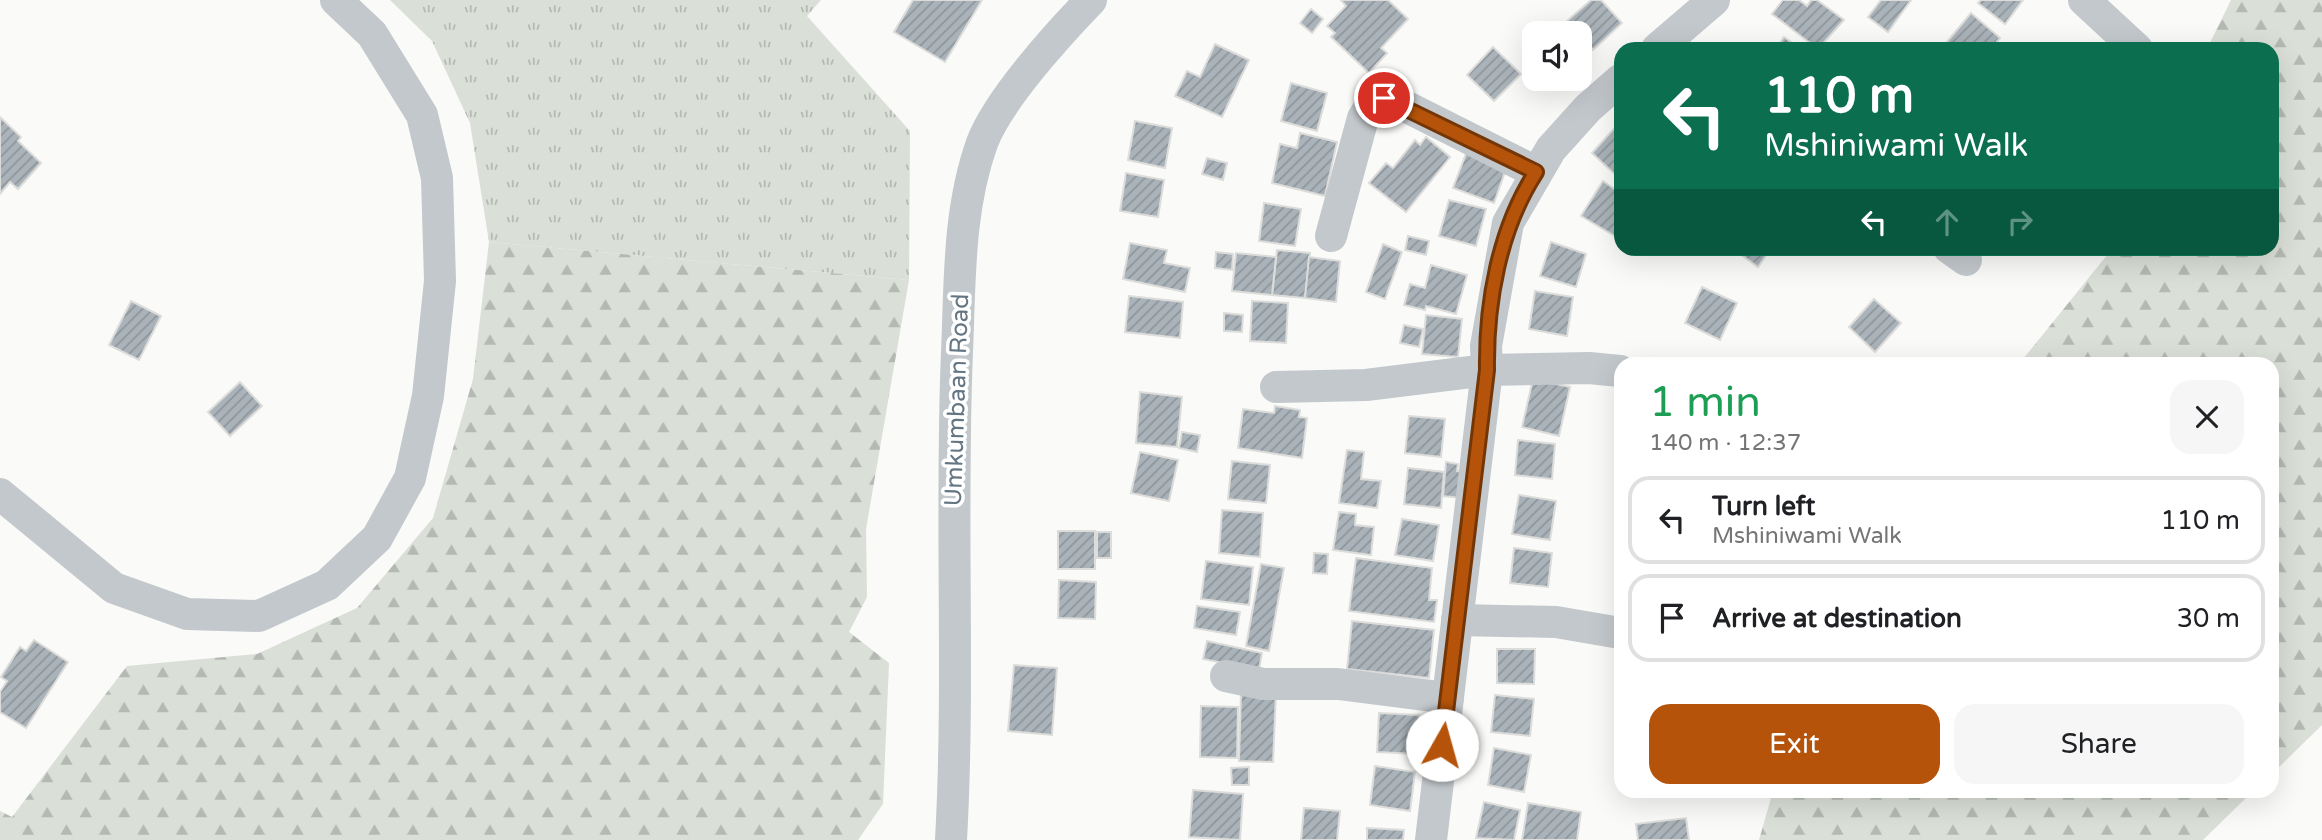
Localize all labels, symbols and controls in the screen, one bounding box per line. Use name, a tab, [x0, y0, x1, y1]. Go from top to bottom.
map controls	[1522, 21, 1592, 91]
button: sound	[1522, 21, 1592, 91]
text: 110 m	[1764, 67, 1914, 126]
pin	[1354, 68, 1414, 128]
icon: left	[1649, 70, 1740, 161]
icon: arrive	[1365, 79, 1403, 117]
text: Mshiniwami Walk	[1764, 127, 2028, 165]
icon: left	[1855, 203, 1893, 241]
icon: ahead	[1928, 203, 1966, 241]
icon: right	[2001, 203, 2039, 241]
street label: Umkumbaan Road	[939, 293, 975, 507]
text: 1 min	[1649, 377, 1761, 428]
button: close	[2170, 380, 2244, 454]
text: 140 m · 12:37	[1649, 429, 1801, 457]
text: Turn left	[1712, 491, 1815, 522]
icon: left	[1653, 501, 1691, 539]
text: 110 m	[2160, 505, 2240, 536]
text: Mshiniwami Walk	[1712, 522, 1902, 550]
icon: arrive	[1653, 599, 1691, 637]
text: Arrive at destination	[1712, 603, 1962, 634]
text: 30 m	[2177, 603, 2240, 634]
button: Exit	[1649, 704, 1940, 784]
button: Share	[1954, 704, 2244, 784]
position arrow	[1405, 708, 1479, 782]

